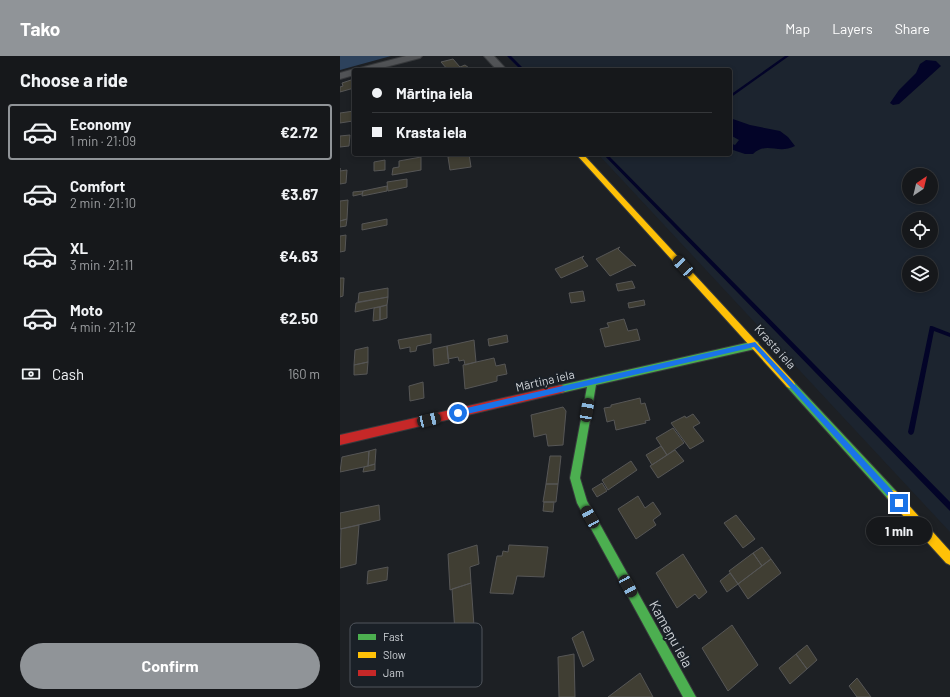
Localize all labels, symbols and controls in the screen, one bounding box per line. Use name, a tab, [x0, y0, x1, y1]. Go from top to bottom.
text: Tako	[20, 17, 60, 40]
text: Map	[785, 20, 810, 37]
text: Layers	[832, 20, 873, 37]
text: Share	[895, 20, 930, 37]
text: Choose a ride	[20, 69, 128, 91]
text: Mārtiņa iela	[396, 84, 473, 102]
icon: car	[22, 114, 58, 150]
text: Economy	[70, 115, 131, 133]
text: €2.72	[280, 123, 318, 141]
text: Krasta iela	[396, 123, 467, 141]
text: 1 min · 21:09	[70, 133, 136, 149]
north arrow	[902, 168, 938, 204]
map controls	[902, 168, 938, 292]
icon: car	[22, 176, 58, 212]
text: Comfort	[70, 177, 125, 195]
text: €3.67	[281, 185, 318, 203]
text: 2 min · 21:10	[70, 195, 136, 211]
button: locate	[902, 212, 938, 248]
icon: car	[22, 238, 58, 274]
text: XL	[70, 239, 88, 257]
text: €4.63	[279, 247, 318, 265]
car	[670, 253, 696, 279]
button: layers	[902, 256, 938, 292]
text: 3 min · 21:11	[70, 257, 133, 273]
icon: car	[22, 300, 58, 336]
text: Moto	[70, 301, 103, 319]
text: €2.50	[279, 309, 318, 327]
text: 4 min · 21:12	[70, 319, 136, 335]
street label: Krasta iela	[752, 321, 799, 371]
icon: cash	[20, 363, 42, 385]
text: Cash	[52, 365, 84, 383]
text: 160 m	[288, 366, 320, 382]
street label: Mārtiņa iela	[514, 366, 576, 394]
car	[579, 397, 595, 423]
route start	[449, 404, 467, 422]
car	[416, 411, 442, 429]
route end	[890, 494, 908, 512]
car	[579, 504, 601, 530]
callout: 1 min	[866, 517, 932, 545]
text: 1 min	[885, 523, 913, 539]
car	[617, 573, 639, 599]
street label: Kameņu iela	[646, 597, 697, 670]
legend	[350, 623, 482, 687]
text: Fast	[383, 630, 404, 643]
button: Confirm	[20, 643, 320, 689]
text: Slow	[383, 648, 406, 661]
text: Jam	[383, 666, 404, 679]

